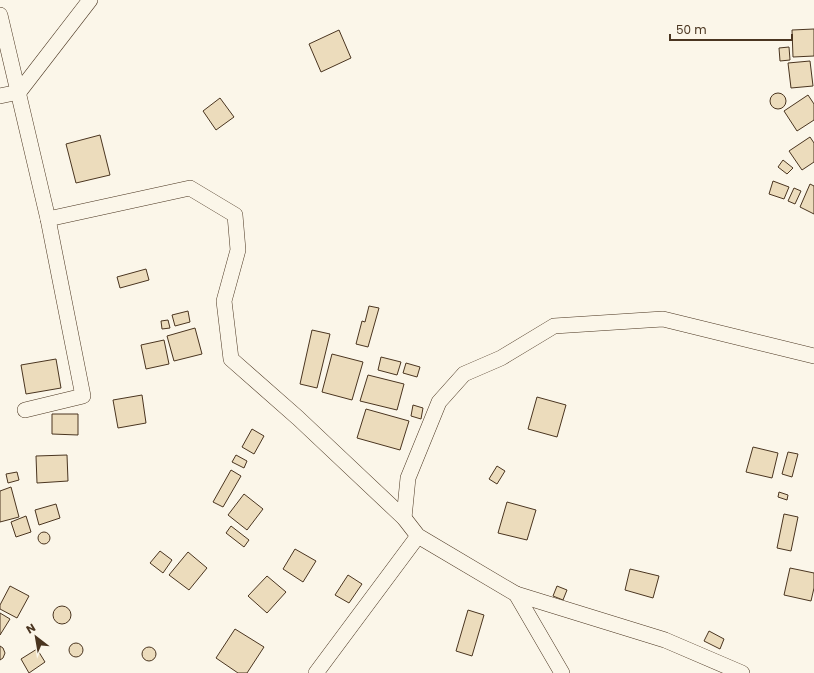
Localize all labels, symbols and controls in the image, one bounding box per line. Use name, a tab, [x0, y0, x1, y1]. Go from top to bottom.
scale bar	[670, 16, 792, 42]
text: 50 m	[676, 21, 707, 38]
north arrow	[16, 617, 56, 657]
text: N	[23, 619, 39, 637]

